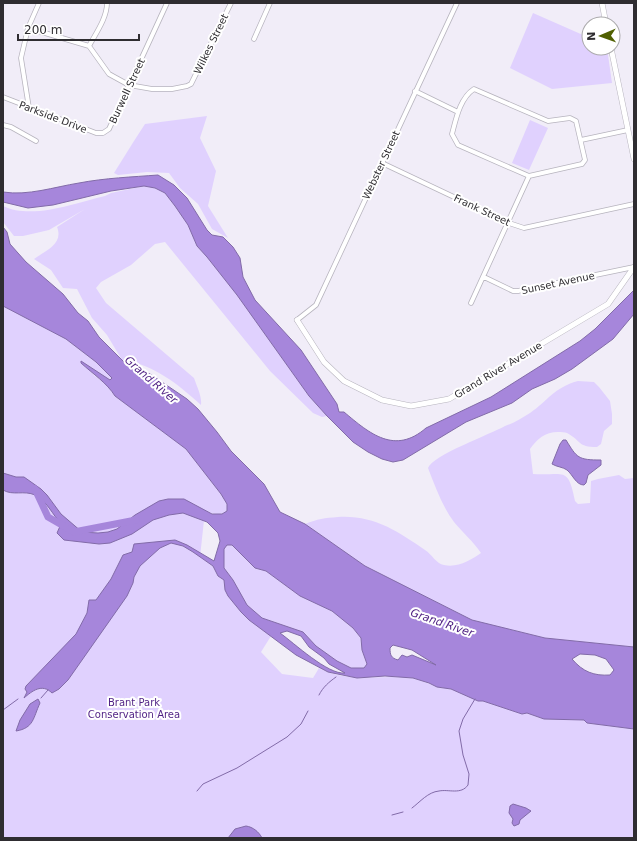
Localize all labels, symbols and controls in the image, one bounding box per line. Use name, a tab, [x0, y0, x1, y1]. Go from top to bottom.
street label: Wilkes Street	[192, 12, 230, 76]
scale bar	[18, 16, 139, 42]
north arrow	[581, 16, 621, 56]
text: 200 m	[24, 23, 62, 37]
text: N	[585, 31, 598, 41]
street label: Burwell Street	[107, 57, 147, 125]
street label: Parkside Drive	[17, 99, 89, 135]
street label: Webster Street	[360, 129, 402, 201]
street label: Frank Street	[452, 192, 512, 228]
street label: Sunset Avenue	[520, 270, 596, 296]
street label: Grand River Avenue	[452, 340, 544, 400]
water label: Grand River	[122, 354, 181, 407]
water label: Grand River	[409, 606, 477, 640]
park label: Brant Park Conservation Area	[88, 697, 180, 720]

